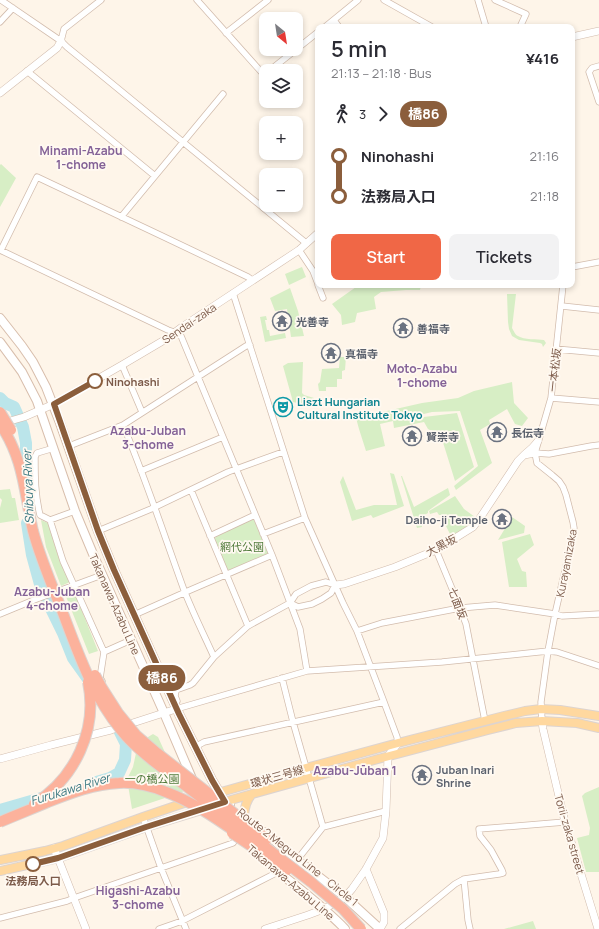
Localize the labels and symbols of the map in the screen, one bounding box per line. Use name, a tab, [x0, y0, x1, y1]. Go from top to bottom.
north arrow	[259, 12, 303, 56]
district label: Minami-Azabu 1-chome	[40, 142, 122, 173]
street label: Sendai-zaka	[159, 299, 219, 347]
temple icon: 光善寺	[271, 310, 293, 332]
place label: 光善寺	[296, 314, 329, 329]
temple icon: 善福寺	[392, 317, 414, 339]
place label: 善福寺	[417, 321, 450, 336]
temple icon: 真福寺	[320, 342, 342, 364]
place label: 真福寺	[345, 346, 378, 361]
street label: 一本松坂	[544, 347, 564, 393]
district label: Moto-Azabu 1-chome	[387, 360, 457, 391]
marker: Ninohashi	[87, 373, 103, 389]
place label: Ninohashi	[106, 374, 160, 389]
place label: Liszt Hungarian Cultural Institute Tokyo	[297, 394, 423, 422]
theatre icon: Liszt Hungarian Cultural Institute Tokyo	[272, 396, 294, 418]
temple icon: 長伝寺	[486, 421, 508, 443]
district label: Azabu-Juban 3-chome	[110, 422, 186, 453]
temple icon: 賢崇寺	[401, 425, 423, 447]
place label: 長伝寺	[511, 425, 544, 440]
place label: 賢崇寺	[426, 429, 459, 444]
water label: Shibuya River	[18, 448, 38, 524]
temple icon: Daiho-ji Temple	[491, 508, 513, 530]
place label: Daiho-ji Temple	[405, 512, 488, 527]
street label: Kurayamizaka	[552, 528, 580, 598]
street label: 大黒坂	[423, 531, 459, 559]
park label: 網代公園	[220, 539, 264, 554]
street label: Takanawa-Azabu Line	[86, 551, 144, 658]
district label: Azabu-Juban 4-chome	[14, 583, 90, 614]
street label: 七面坂	[445, 585, 471, 621]
line badge: 橋86	[139, 665, 185, 691]
street label: 環状三号線	[248, 761, 306, 791]
district label: Azabu-Jūban 1	[313, 762, 397, 779]
place label: Juban Inari Shrine	[436, 762, 494, 790]
temple icon: Juban Inari Shrine	[411, 764, 433, 786]
water label: Furukawa River	[28, 768, 114, 809]
park label: 一の橋公園	[125, 771, 180, 786]
street label: Torii-zaka street	[551, 792, 589, 876]
street label: Route 2 Meguro Line	[235, 804, 326, 880]
street label: Takanawa-Azabu Line	[244, 841, 338, 923]
marker: 法務局入口	[25, 856, 41, 872]
place label: 法務局入口	[6, 873, 61, 888]
street label: Circle 1	[324, 875, 362, 909]
district label: Higashi-Azabu 3-chome	[96, 882, 180, 913]

